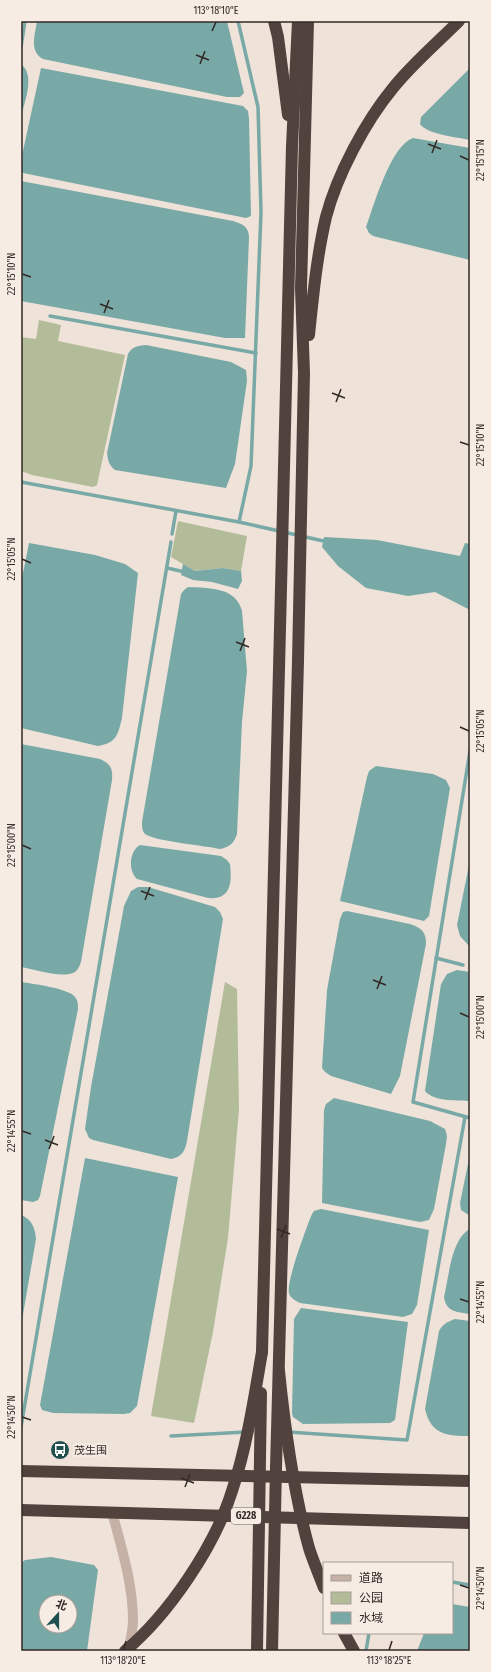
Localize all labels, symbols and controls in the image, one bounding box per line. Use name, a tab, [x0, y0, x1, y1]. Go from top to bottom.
text: 113°18'10"E	[193, 5, 239, 17]
text: 22°15'15"N	[475, 139, 487, 181]
text: 22°15'10"N	[6, 253, 18, 295]
text: 22°15'10"N	[475, 424, 487, 466]
text: 22°15'05"N	[6, 538, 18, 580]
text: 22°15'05"N	[475, 710, 487, 752]
text: 22°15'00"N	[6, 823, 18, 867]
text: 22°15'00"N	[475, 995, 487, 1039]
text: 22°14'55"N	[6, 1110, 18, 1152]
text: 22°14'55"N	[475, 1281, 487, 1323]
text: 22°14'50"N	[6, 1395, 18, 1439]
bus stop icon: 茂生围	[49, 1439, 71, 1461]
place label: 茂生围	[74, 1444, 107, 1457]
road number: G228	[231, 1508, 261, 1524]
legend	[323, 1562, 453, 1634]
text: 22°14'50"N	[475, 1566, 487, 1610]
text: 道路	[359, 1571, 383, 1585]
text: 公园	[359, 1591, 383, 1605]
north arrow	[38, 1594, 78, 1634]
text: 北	[54, 1597, 69, 1613]
text: 水域	[359, 1611, 383, 1625]
text: 113°18'20"E	[100, 1655, 146, 1667]
text: 113°18'25"E	[367, 1655, 412, 1667]

